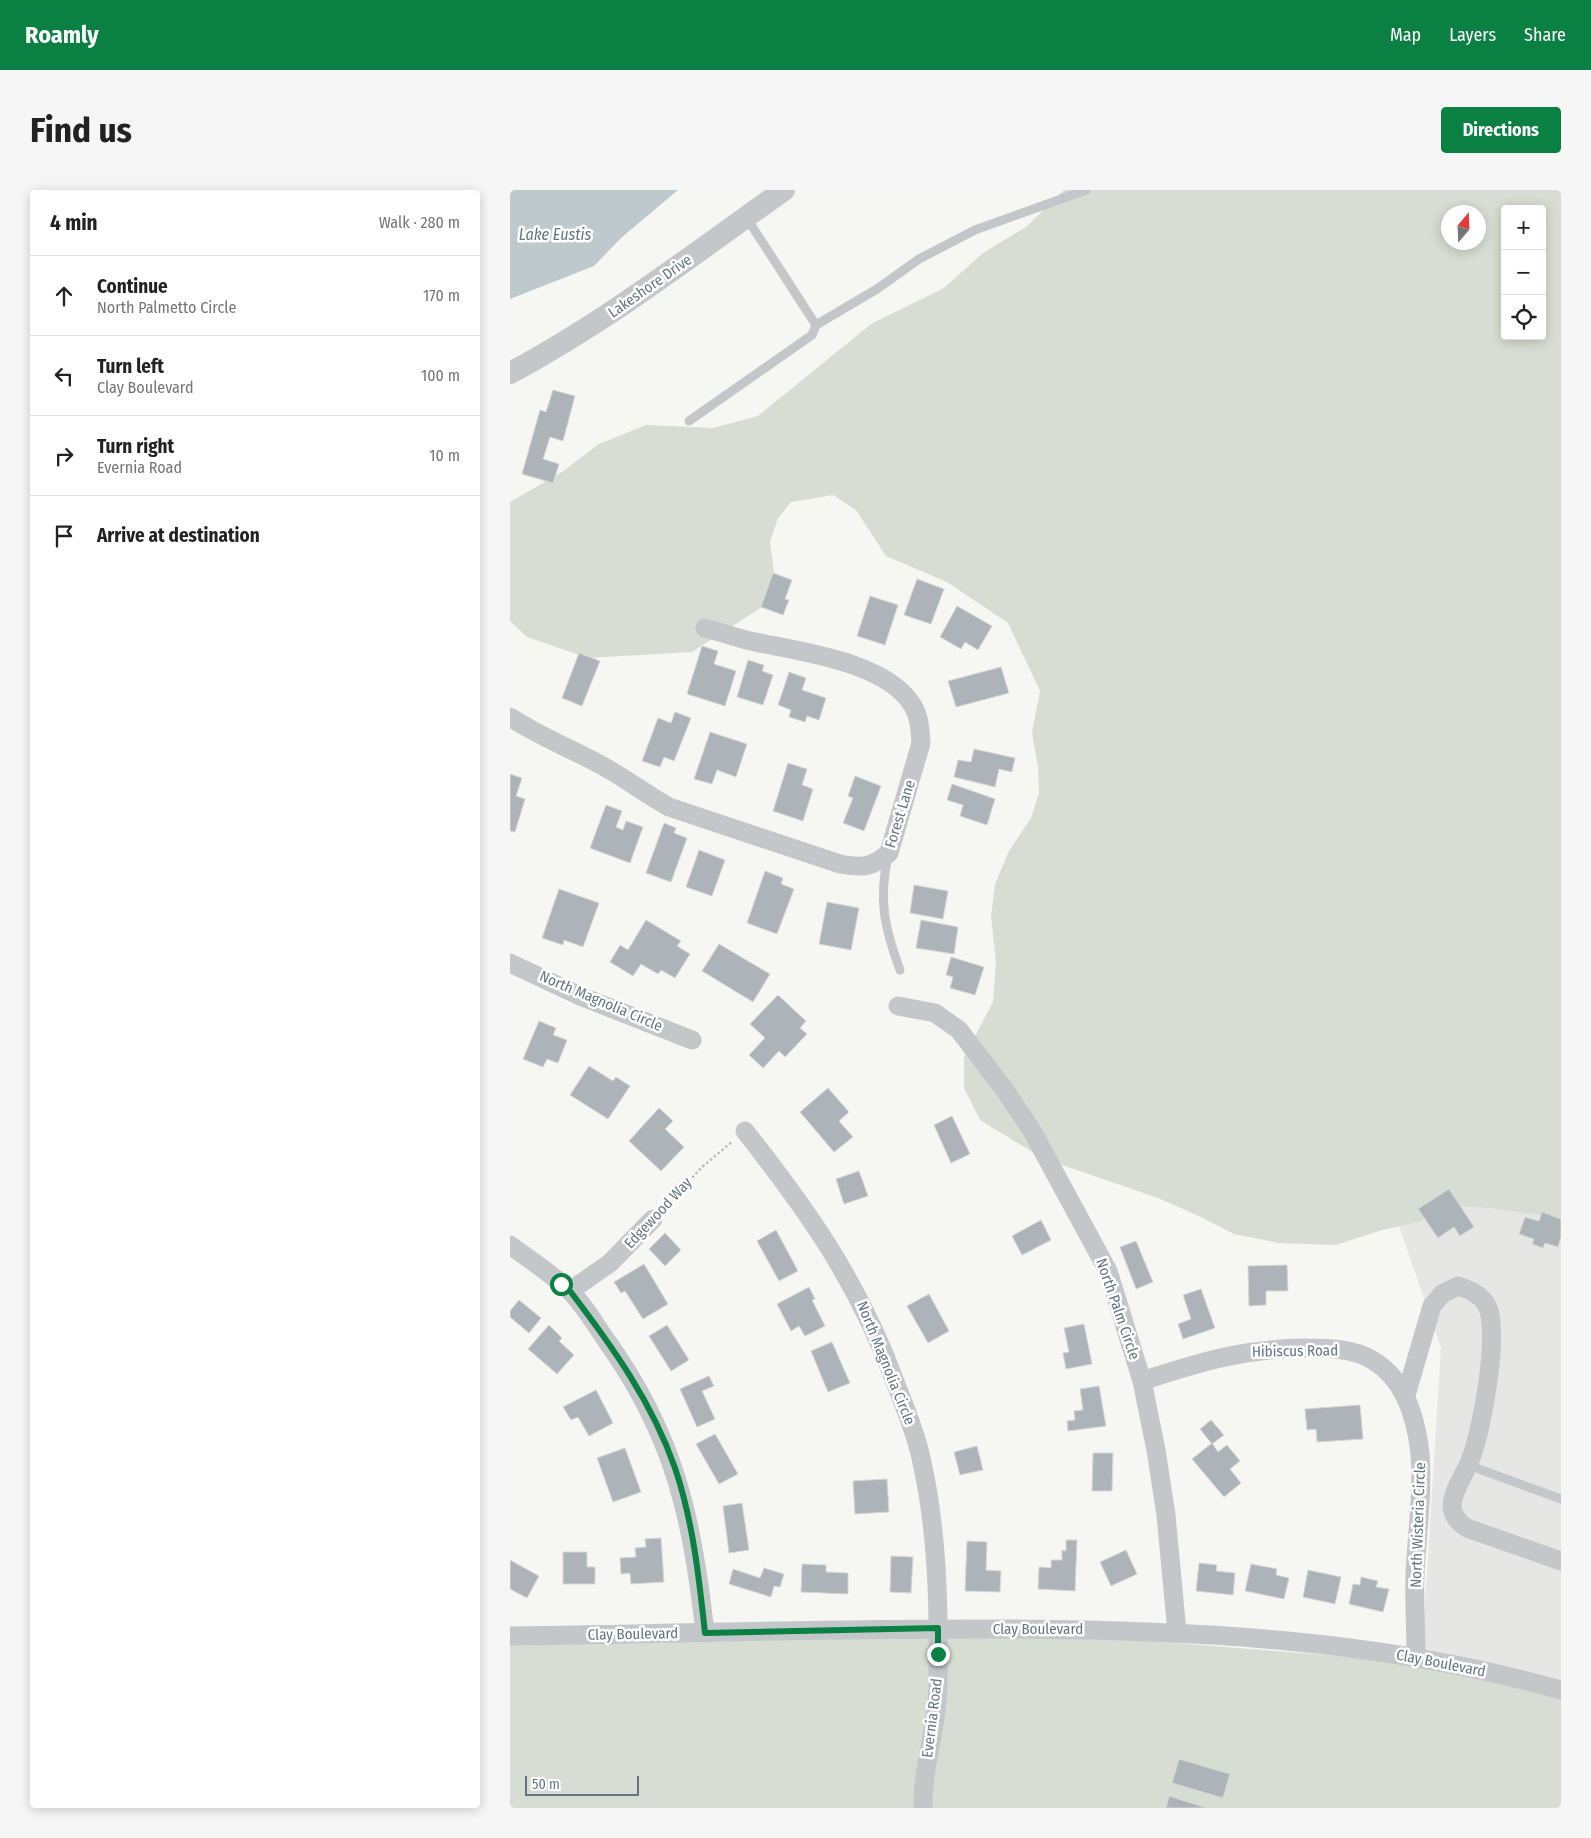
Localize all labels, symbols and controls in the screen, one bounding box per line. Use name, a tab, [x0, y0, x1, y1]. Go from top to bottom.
text: Roamly	[25, 21, 99, 49]
text: Map	[1390, 24, 1421, 46]
text: Layers	[1449, 24, 1496, 46]
text: Share	[1524, 24, 1566, 46]
button: Directions	[1441, 107, 1561, 153]
text: Find us	[30, 109, 132, 151]
north arrow	[1441, 205, 1486, 250]
map controls	[1501, 205, 1546, 340]
button: +	[1501, 205, 1546, 250]
text: 4 min	[50, 210, 98, 236]
text: Walk · 280 m	[379, 213, 460, 232]
water label: Lake Eustis	[519, 225, 592, 244]
button: −	[1501, 250, 1546, 295]
street label: Lakeshore Drive	[605, 251, 695, 321]
text: Continue	[97, 275, 168, 298]
icon: ahead	[50, 282, 78, 310]
text: 170 m	[423, 286, 460, 305]
button: locate	[1501, 295, 1546, 340]
text: North Palmetto Circle	[97, 298, 236, 317]
text: Turn left	[97, 355, 164, 378]
icon: left	[50, 362, 78, 390]
text: 100 m	[421, 366, 460, 385]
text: Clay Boulevard	[97, 378, 194, 397]
text: Turn right	[97, 435, 174, 458]
icon: right	[50, 442, 78, 470]
text: 10 m	[429, 446, 460, 465]
text: Evernia Road	[97, 458, 182, 477]
icon: arrive	[50, 522, 78, 550]
text: Arrive at destination	[97, 524, 260, 547]
street label: Forest Lane	[881, 778, 919, 850]
street label: North Magnolia Circle	[537, 967, 665, 1035]
street label: Edgewood Way	[620, 1173, 696, 1252]
street label: North Palm Circle	[1092, 1256, 1144, 1362]
route start	[550, 1273, 573, 1296]
street label: North Magnolia Circle	[853, 1299, 919, 1427]
street label: Hibiscus Road	[1252, 1341, 1338, 1361]
street label: North Wisteria Circle	[1407, 1462, 1429, 1588]
street label: Clay Boulevard	[993, 1620, 1083, 1638]
street label: Clay Boulevard	[588, 1624, 678, 1644]
route end	[927, 1643, 950, 1666]
street label: Clay Boulevard	[1395, 1646, 1487, 1680]
street label: Evernia Road	[918, 1677, 946, 1759]
scale bar	[525, 1773, 639, 1796]
text: 50 m	[532, 1776, 560, 1793]

